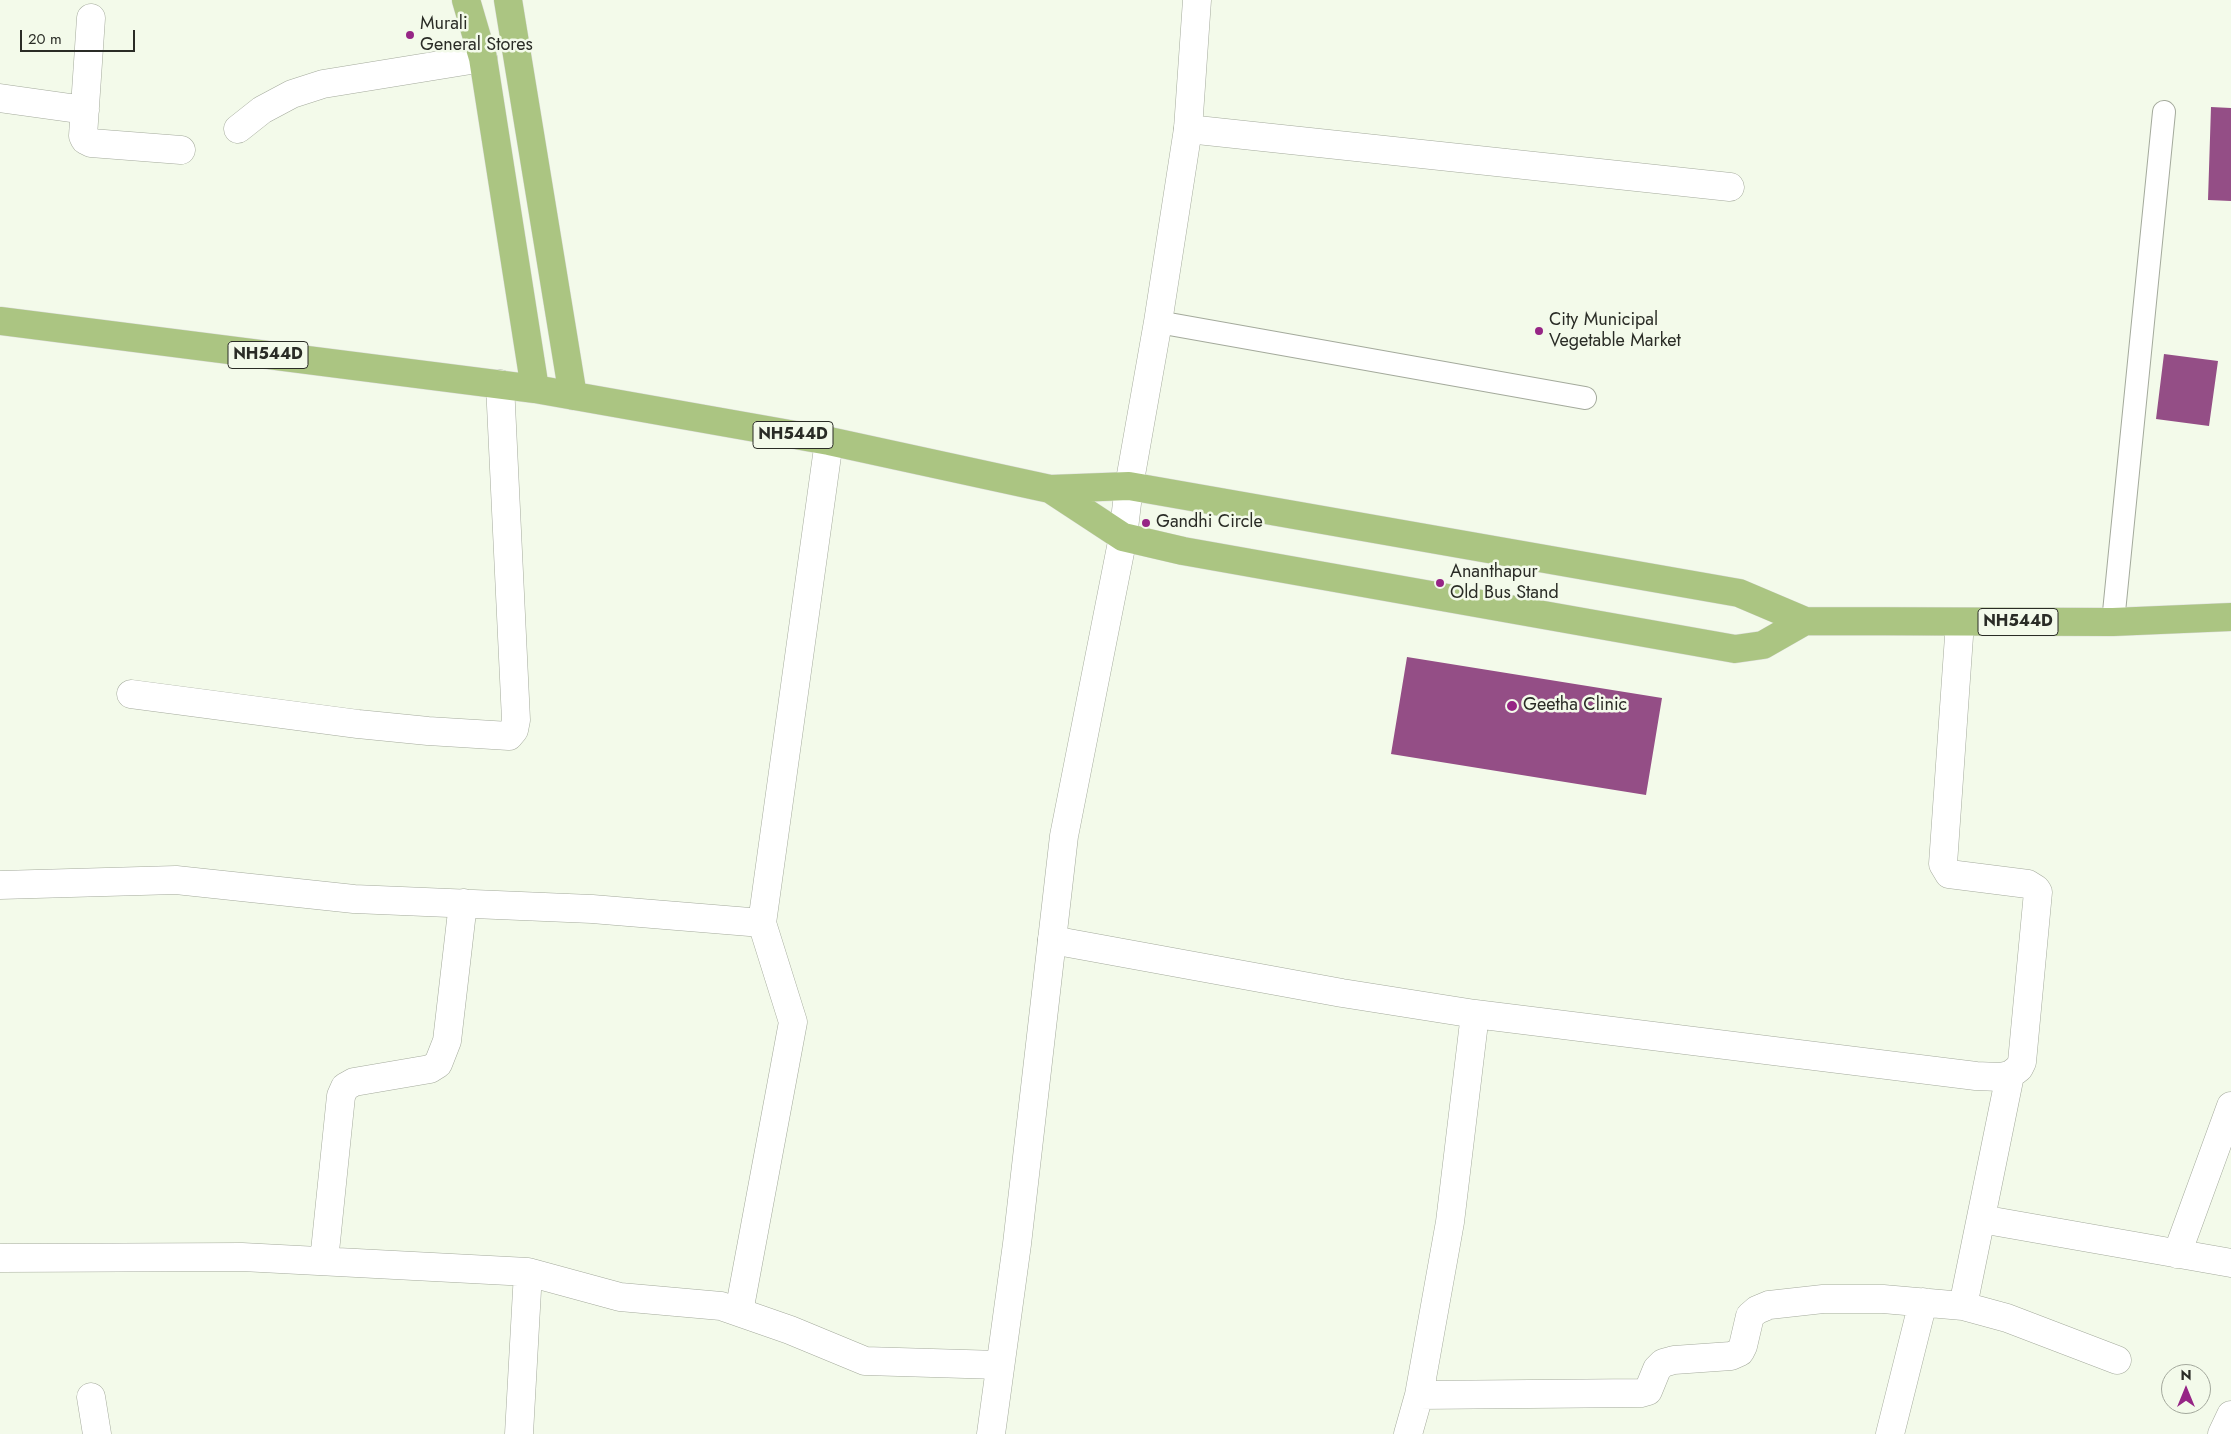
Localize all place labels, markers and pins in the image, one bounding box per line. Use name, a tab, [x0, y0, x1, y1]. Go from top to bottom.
place label: Murali General Stores	[420, 14, 533, 56]
marker: Murali General Stores	[404, 29, 416, 41]
place label: City Municipal Vegetable Market	[1549, 310, 1681, 352]
marker: City Municipal Vegetable Market	[1533, 325, 1545, 337]
place label: Gandhi Circle	[1156, 512, 1263, 534]
marker: Gandhi Circle	[1140, 517, 1152, 529]
place label: Ananthapur Old Bus Stand	[1450, 562, 1559, 604]
marker: Ananthapur Old Bus Stand	[1434, 577, 1446, 589]
place label: Geetha Clinic	[1523, 695, 1627, 717]
marker: Geetha Clinic	[1505, 699, 1519, 713]

